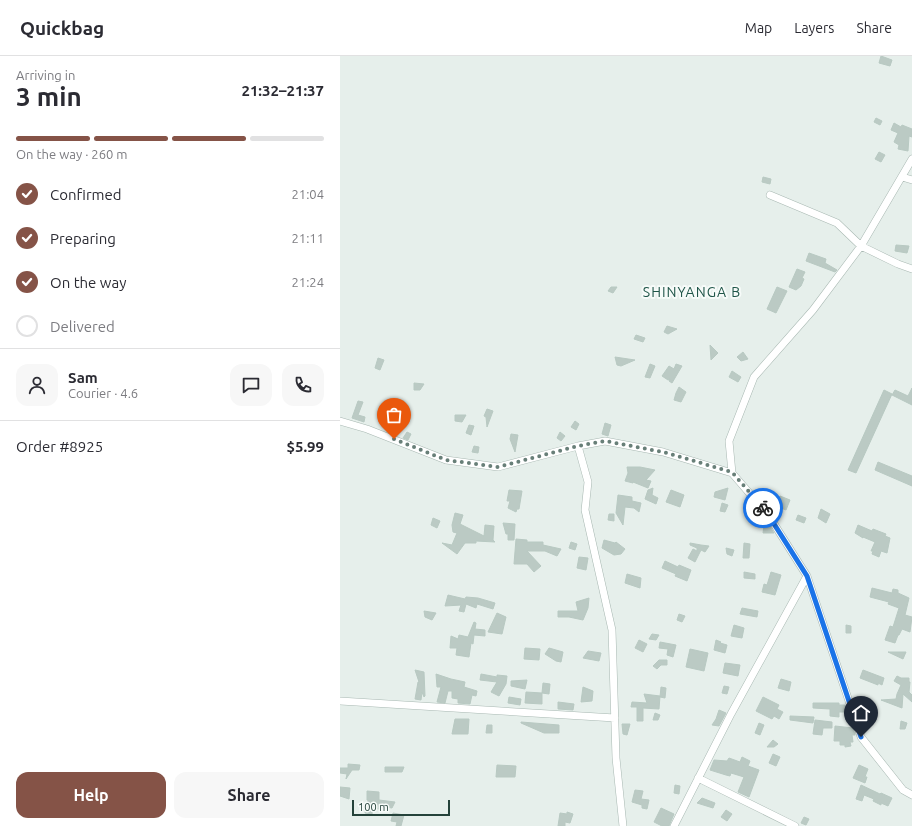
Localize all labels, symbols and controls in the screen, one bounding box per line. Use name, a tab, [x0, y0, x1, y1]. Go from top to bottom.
text: Quickbag	[20, 17, 104, 39]
text: Map	[745, 20, 772, 36]
text: Layers	[794, 20, 834, 36]
text: Share	[856, 20, 892, 36]
text: Arriving in	[16, 68, 75, 82]
text: 3 min	[16, 82, 82, 111]
text: 21:32–21:37	[241, 82, 324, 99]
text: On the way · 260 m	[16, 147, 128, 161]
icon: check	[16, 183, 38, 205]
text: Confirmed	[50, 186, 122, 203]
text: 21:04	[291, 187, 324, 201]
icon: check	[16, 227, 38, 249]
text: Preparing	[50, 230, 116, 247]
text: 21:11	[291, 231, 324, 245]
icon: check	[16, 271, 38, 293]
text: On the way	[50, 274, 126, 291]
text: 21:24	[291, 275, 324, 289]
district label: SHINYANGA B	[643, 284, 741, 300]
text: Delivered	[50, 318, 115, 335]
button: person	[16, 364, 58, 406]
button: chat	[230, 364, 272, 406]
button: phone	[282, 364, 324, 406]
text: Sam	[68, 369, 98, 386]
text: Courier · 4.6	[68, 386, 138, 400]
pin	[377, 398, 411, 439]
icon: bag	[383, 404, 405, 426]
text: Order #8925	[16, 438, 103, 455]
text: $5.99	[286, 438, 324, 455]
courier	[743, 488, 783, 528]
icon: bike	[752, 497, 774, 519]
pin	[844, 696, 878, 737]
icon: home	[850, 702, 872, 724]
button: Help	[16, 772, 166, 818]
button: Share	[174, 772, 324, 818]
scale bar	[352, 798, 450, 817]
text: 100 m	[358, 801, 389, 813]

